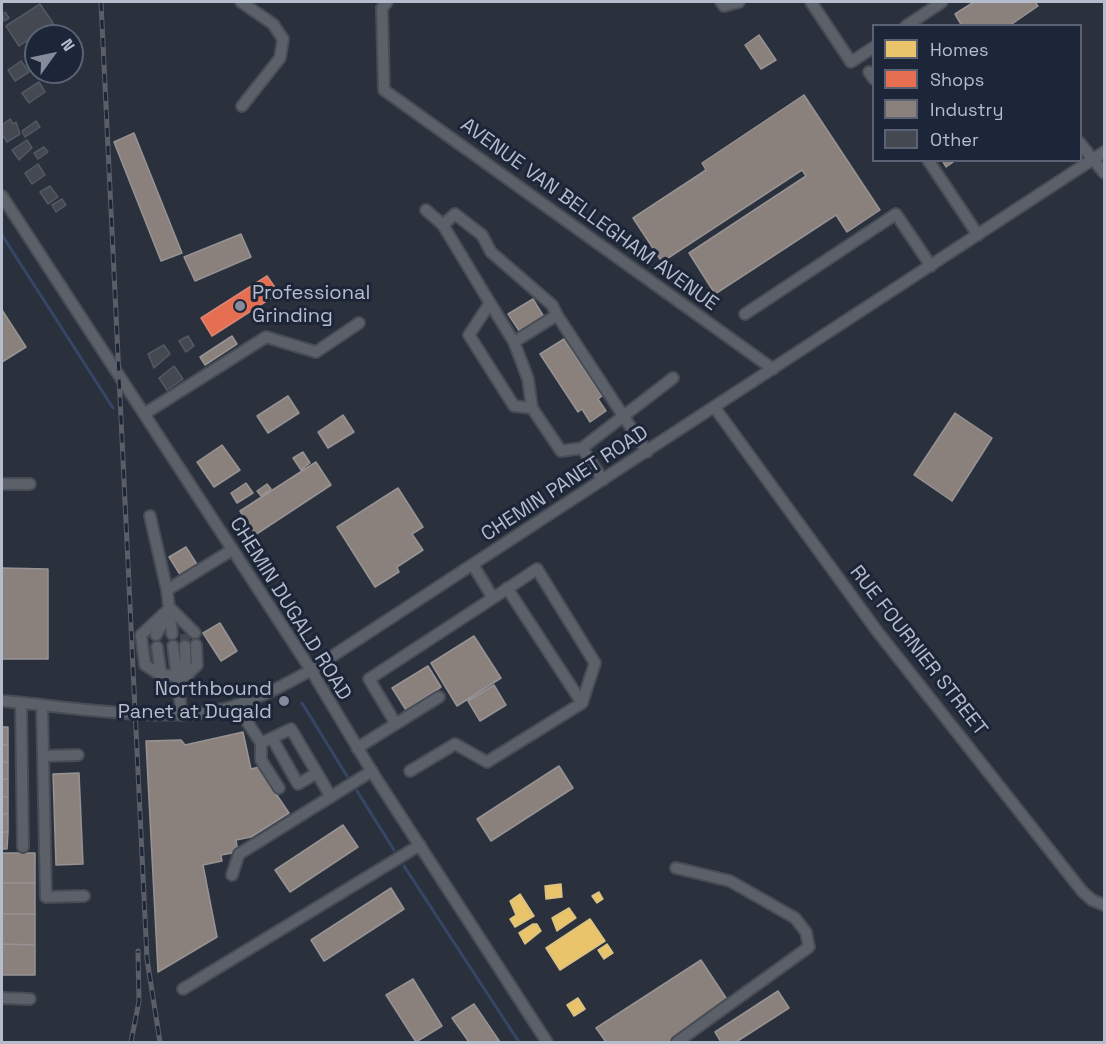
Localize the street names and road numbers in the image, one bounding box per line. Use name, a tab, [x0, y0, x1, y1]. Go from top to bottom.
street label: AVENUE VAN BELLEGHAM AVENUE	[456, 113, 722, 317]
street label: CHEMIN PANET ROAD	[477, 421, 653, 547]
street label: CHEMIN DUGALD ROAD	[224, 513, 356, 705]
street label: RUE FOURNIER STREET	[844, 561, 992, 741]

